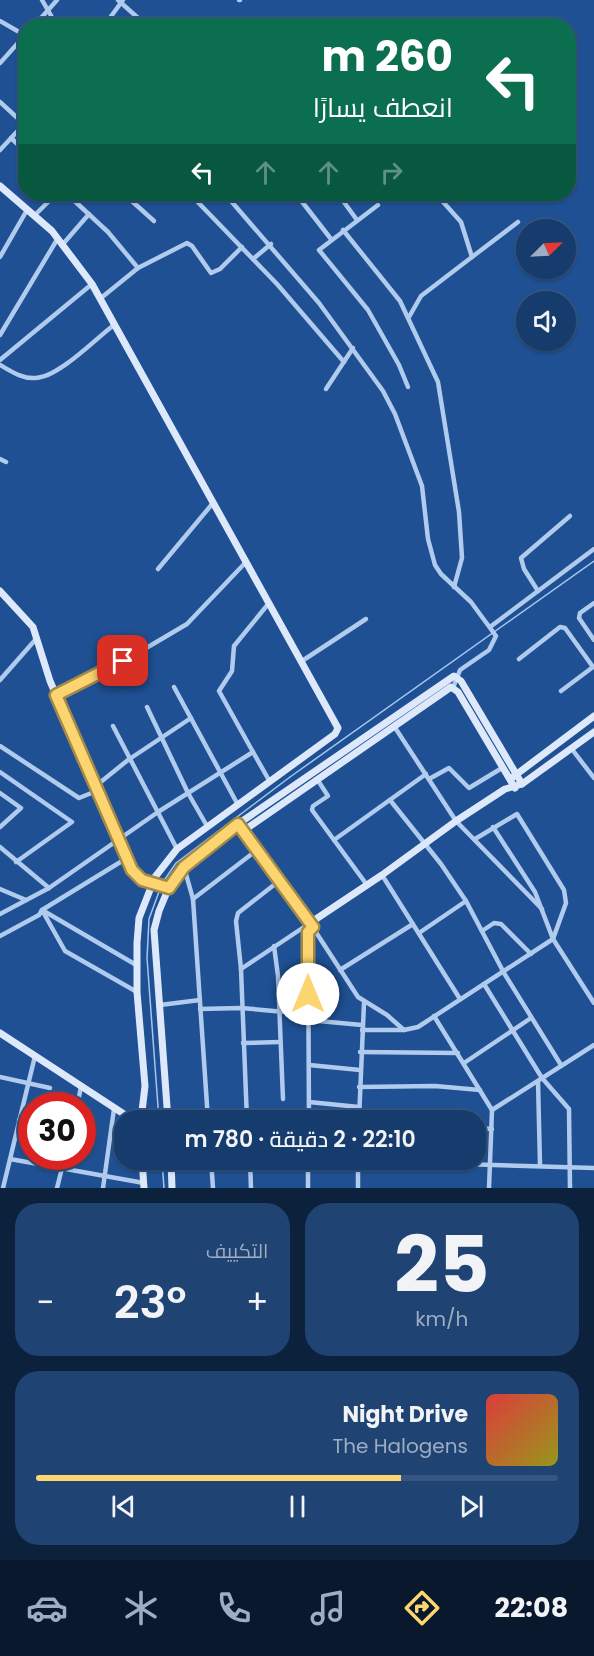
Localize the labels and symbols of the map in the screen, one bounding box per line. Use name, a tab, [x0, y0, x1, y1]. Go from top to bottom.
north arrow	[516, 219, 576, 279]
pin	[97, 635, 148, 686]
position arrow	[276, 962, 340, 1026]
speed limit sign: 30	[18, 1092, 96, 1170]

